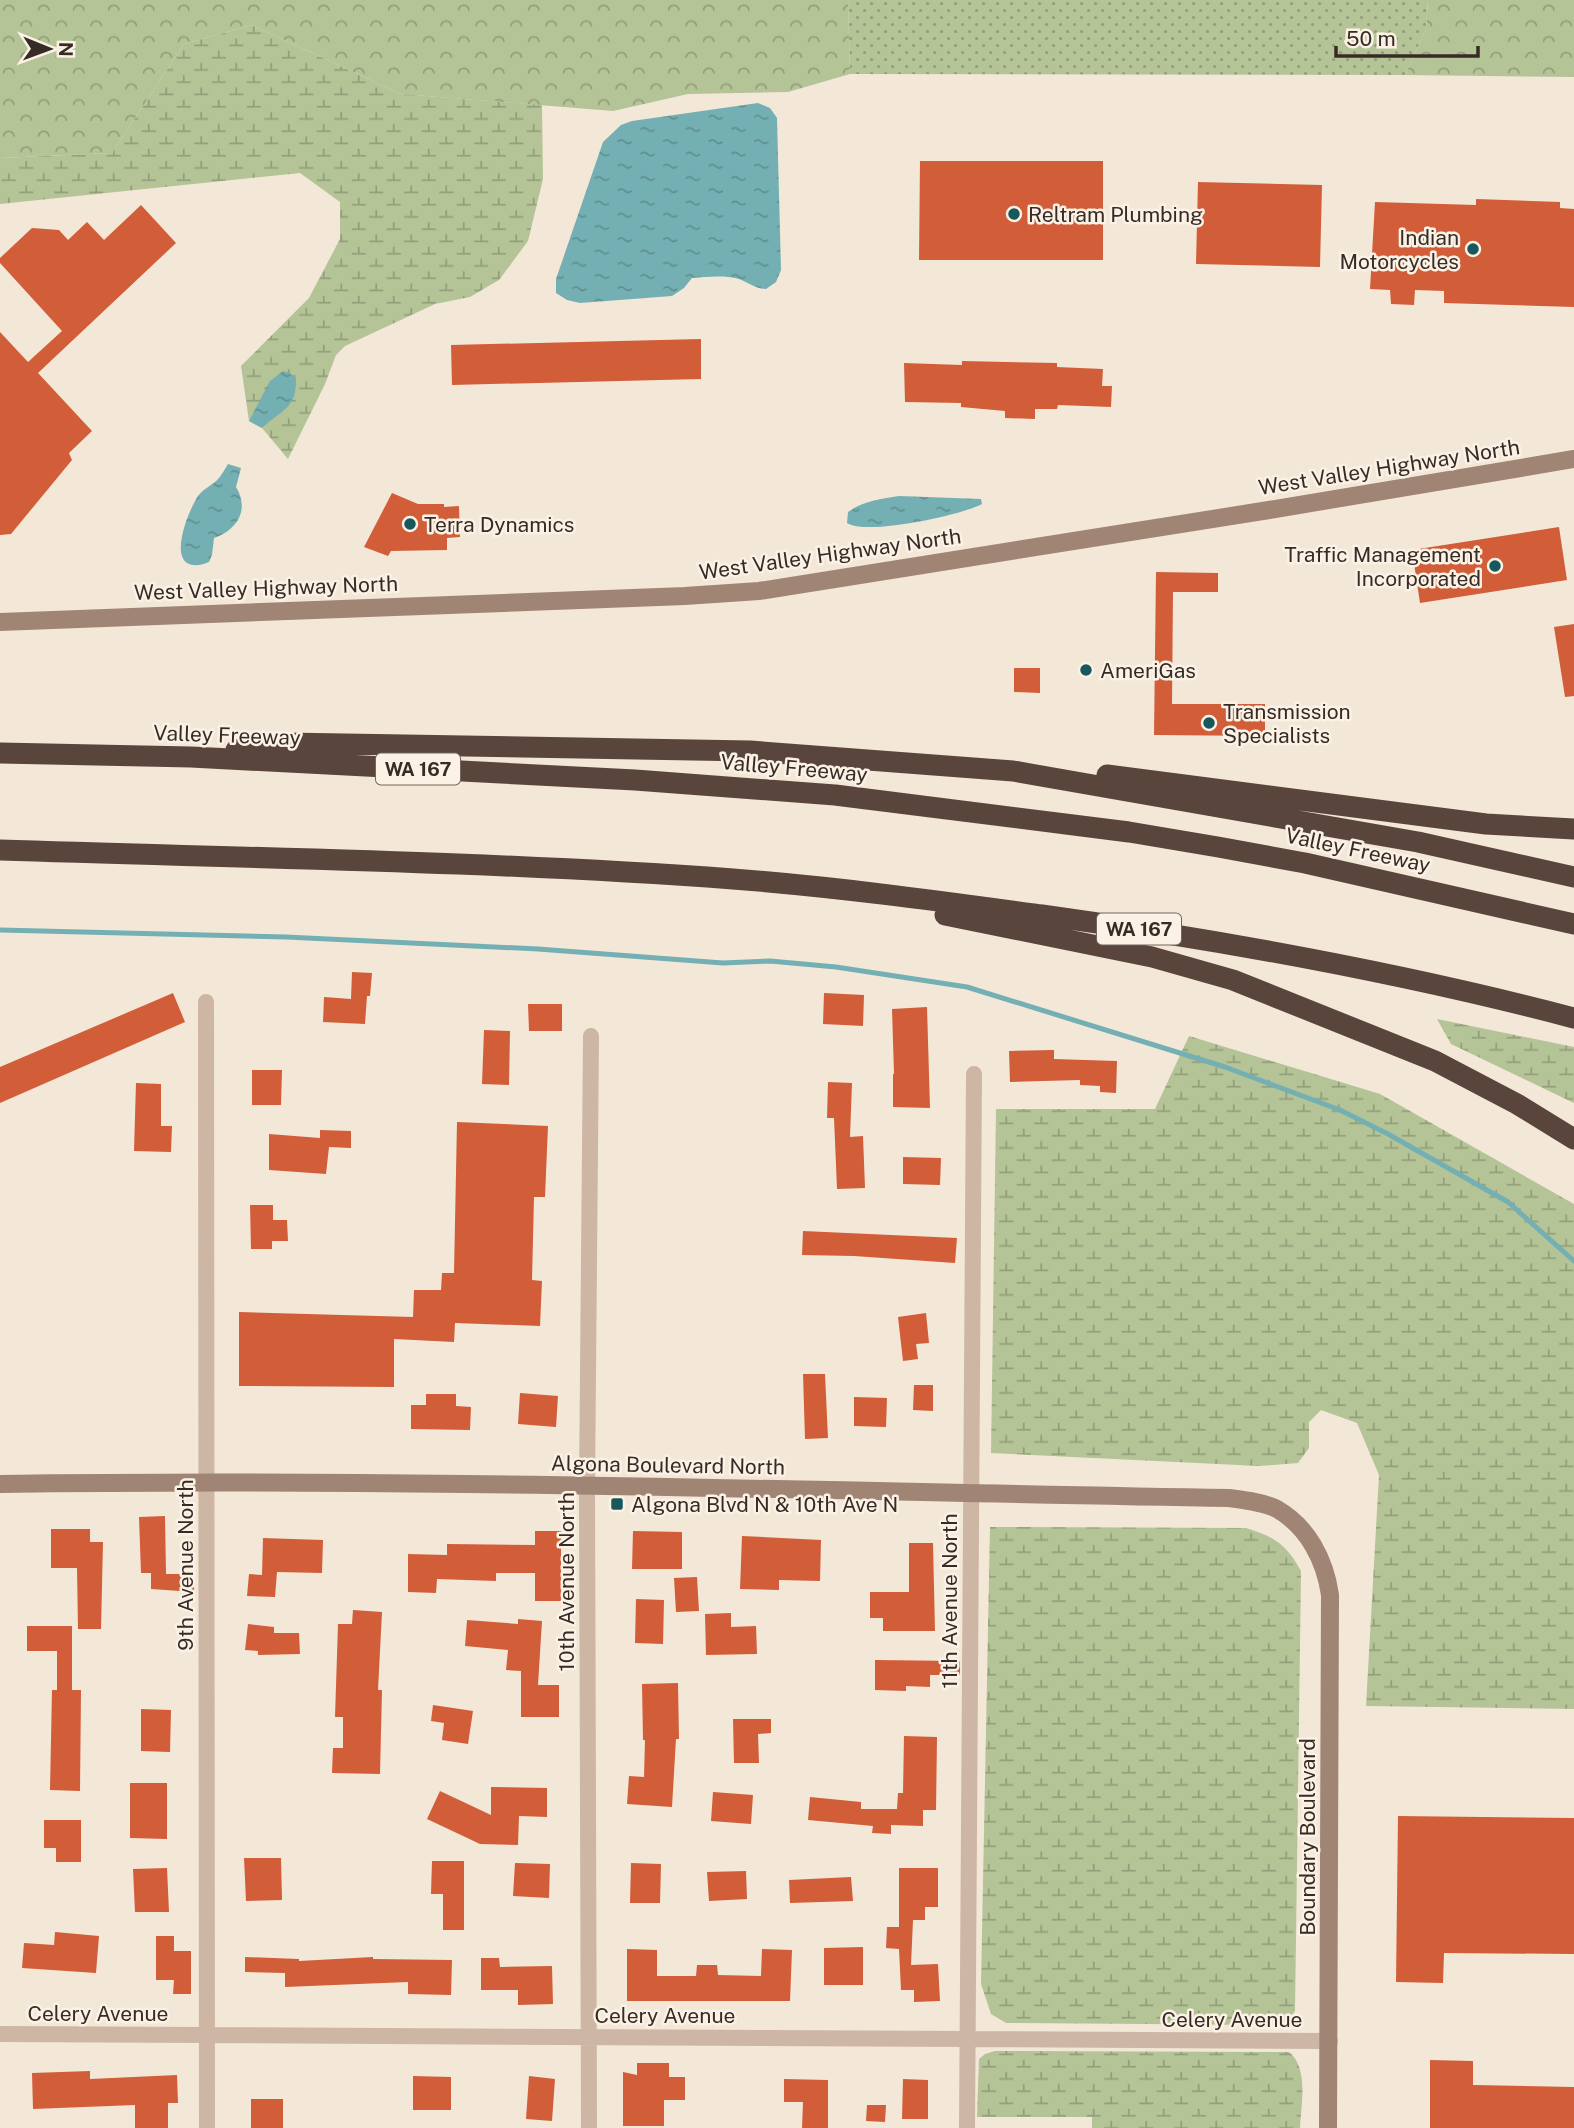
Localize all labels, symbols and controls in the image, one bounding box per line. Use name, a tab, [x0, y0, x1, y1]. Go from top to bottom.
north arrow	[14, 14, 84, 84]
scale bar	[1336, 14, 1478, 58]
text: 50 m	[1346, 26, 1396, 51]
text: N	[55, 42, 77, 57]
place label: Reltram Plumbing	[1028, 202, 1203, 227]
marker: Reltram Plumbing	[1006, 206, 1022, 222]
place label: Indian Motorcycles	[1340, 225, 1459, 274]
marker: Indian Motorcycles	[1465, 241, 1481, 257]
street label: West Valley Highway North	[1257, 434, 1521, 500]
place label: Terra Dynamics	[424, 512, 575, 537]
marker: Terra Dynamics	[402, 516, 418, 532]
street label: West Valley Highway North	[697, 523, 963, 585]
place label: Traffic Management Incorporated	[1284, 542, 1481, 591]
marker: Traffic Management Incorporated	[1487, 558, 1503, 574]
street label: West Valley Highway North	[134, 571, 398, 605]
place label: AmeriGas	[1100, 658, 1196, 683]
marker: AmeriGas	[1078, 662, 1094, 678]
place label: Transmission Specialists	[1223, 699, 1351, 748]
marker: Transmission Specialists	[1201, 715, 1217, 731]
street label: Valley Freeway	[153, 720, 301, 750]
street label: Valley Freeway	[719, 749, 869, 787]
road number: WA 167	[376, 754, 460, 784]
street label: Valley Freeway	[1283, 822, 1433, 878]
road number: WA 167	[1097, 914, 1181, 945]
street label: Algona Boulevard North	[551, 1450, 785, 1480]
street label: 9th Avenue North	[173, 1479, 198, 1651]
street label: 10th Avenue North	[554, 1492, 579, 1672]
place label: Algona Blvd N & 10th Ave N	[631, 1492, 898, 1517]
marker: Algona Blvd N & 10th Ave N	[609, 1496, 625, 1512]
street label: 11th Avenue North	[937, 1513, 962, 1689]
street label: Boundary Boulevard	[1295, 1738, 1320, 1936]
street label: Celery Avenue	[28, 2001, 168, 2026]
street label: Celery Avenue	[595, 2003, 735, 2028]
street label: Celery Avenue	[1162, 2007, 1302, 2032]

